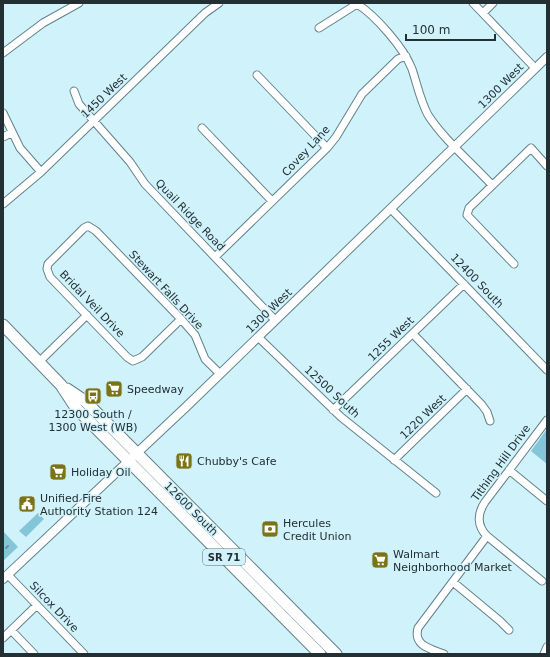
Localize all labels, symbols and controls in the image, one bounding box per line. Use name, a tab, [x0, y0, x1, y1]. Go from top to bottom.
scale bar	[406, 16, 495, 42]
text: 100 m	[412, 23, 450, 37]
street label: 1300 West	[476, 60, 527, 111]
street label: 1450 West	[78, 71, 130, 121]
street label: Covey Lane	[279, 123, 333, 179]
street label: Quail Ridge Road	[152, 176, 228, 254]
street label: Stewart Falls Drive	[126, 248, 206, 332]
street label: 12400 South	[448, 251, 506, 311]
street label: Bridal Veil Drive	[57, 268, 127, 340]
street label: 1300 West	[243, 286, 295, 336]
street label: 1255 West	[365, 314, 417, 364]
street label: 12500 South	[302, 363, 362, 421]
supermarket icon: Speedway	[104, 379, 124, 399]
place label: Speedway	[127, 383, 184, 396]
bus stop icon: 12300 South / 1300 West (WB)	[83, 386, 103, 406]
street label: 1220 West	[397, 392, 449, 442]
place label: 12300 South / 1300 West (WB)	[48, 408, 138, 434]
street label: Tithing Hill Drive	[468, 422, 533, 505]
restaurant icon: Chubby's Cafe	[174, 451, 194, 471]
place label: Chubby's Cafe	[197, 455, 277, 468]
supermarket icon: Holiday Oil	[48, 462, 68, 482]
place label: Holiday Oil	[71, 466, 131, 479]
street label: 12600 South	[161, 479, 221, 539]
place label: Unified Fire Authority Station 124	[40, 492, 158, 518]
public building icon: Unified Fire Authority Station 124	[17, 494, 37, 514]
place label: Hercules Credit Union	[283, 517, 351, 543]
bank icon: Hercules Credit Union	[260, 519, 280, 539]
place label: Walmart Neighborhood Market	[393, 548, 512, 574]
road number: SR 71	[203, 549, 245, 565]
supermarket icon: Walmart Neighborhood Market	[370, 550, 390, 570]
street label: Silcox Drive	[27, 579, 81, 635]

